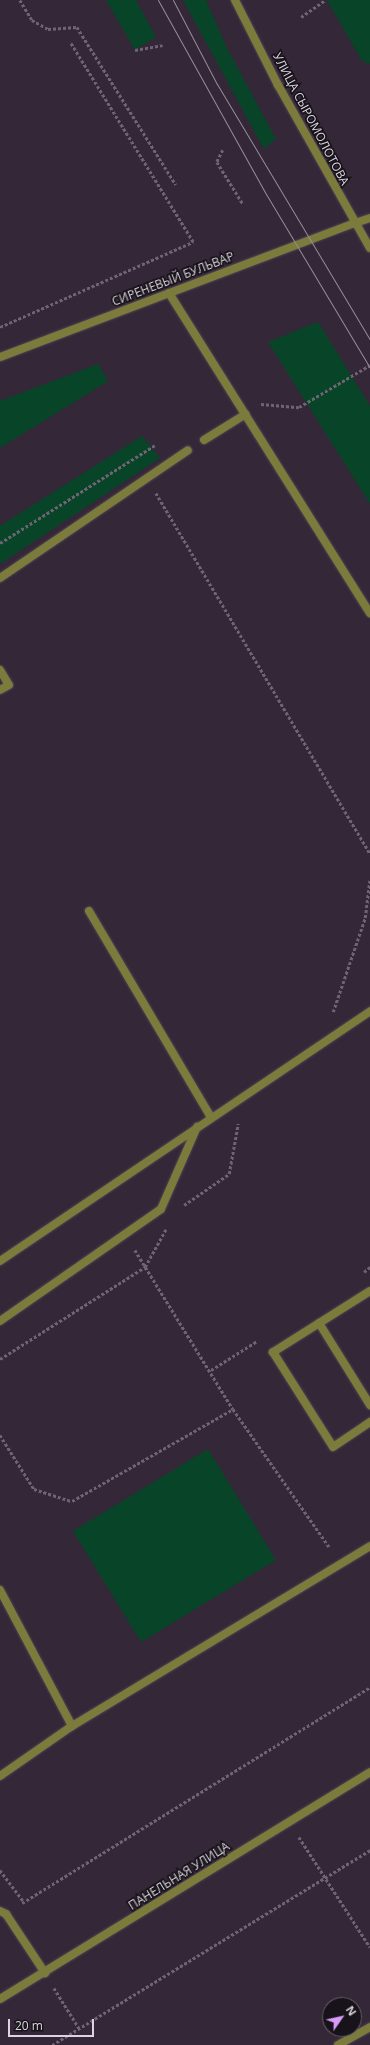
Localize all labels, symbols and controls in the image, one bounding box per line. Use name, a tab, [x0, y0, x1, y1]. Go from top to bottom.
street label: УЛИЦА СЫРОМОЛОТОВА	[270, 50, 352, 188]
street label: СИРЕНЕВЫЙ БУЛЬВАР	[110, 249, 236, 309]
street label: ПАНЕЛЬНАЯ УЛИЦА	[126, 1839, 232, 1913]
north arrow	[322, 1997, 362, 2037]
text: N	[343, 2003, 360, 2018]
scale bar	[10, 2011, 96, 2037]
text: 20 m	[15, 2017, 43, 2034]

